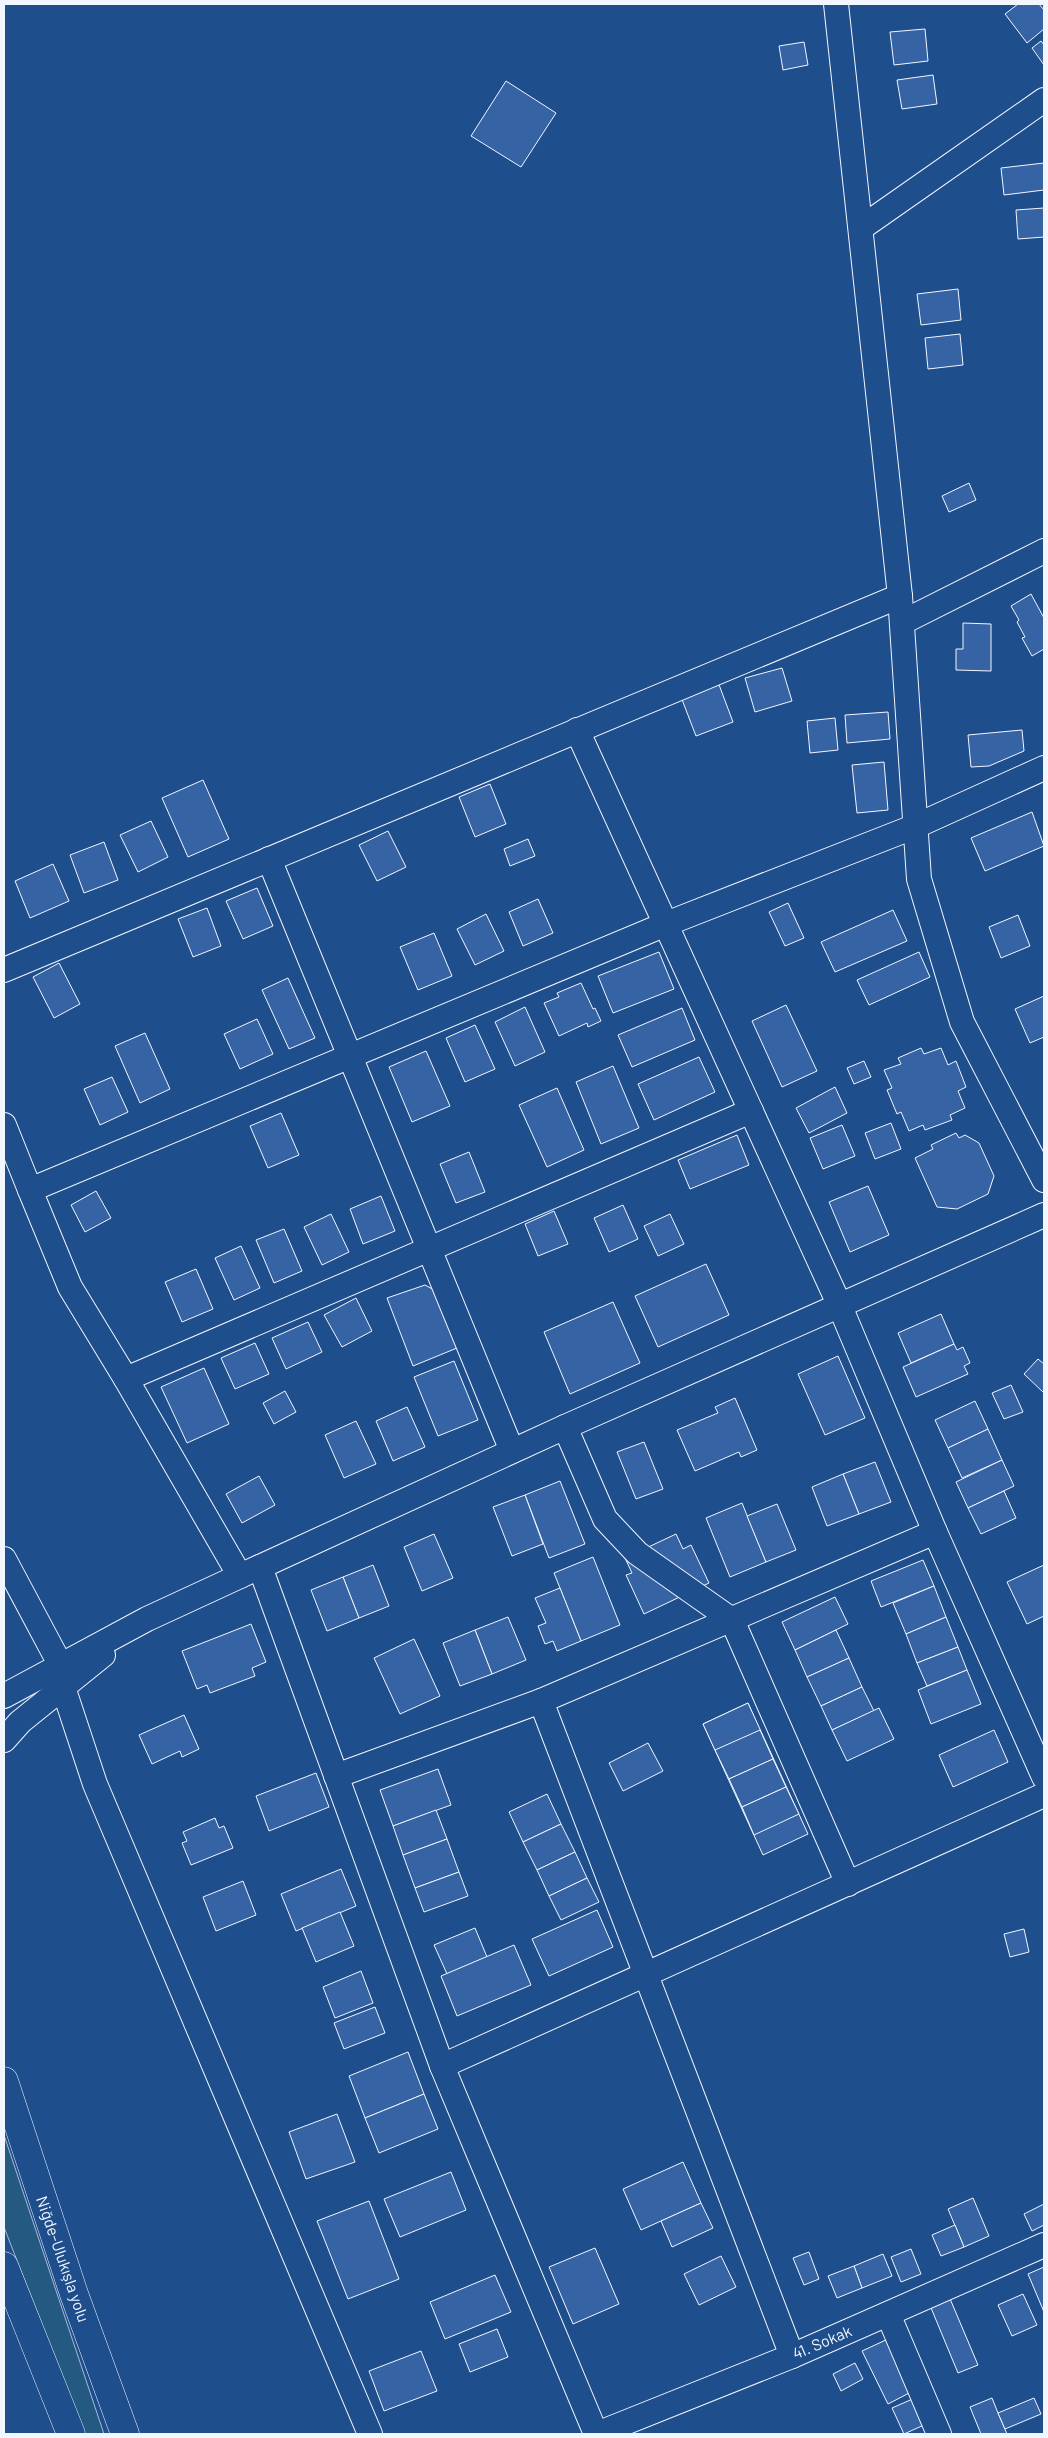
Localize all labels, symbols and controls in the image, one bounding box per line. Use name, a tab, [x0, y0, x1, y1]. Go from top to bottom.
street label: Niğde-Ulukışla yolu	[33, 2193, 94, 2324]
street label: 41. Sokak	[789, 2321, 854, 2363]

